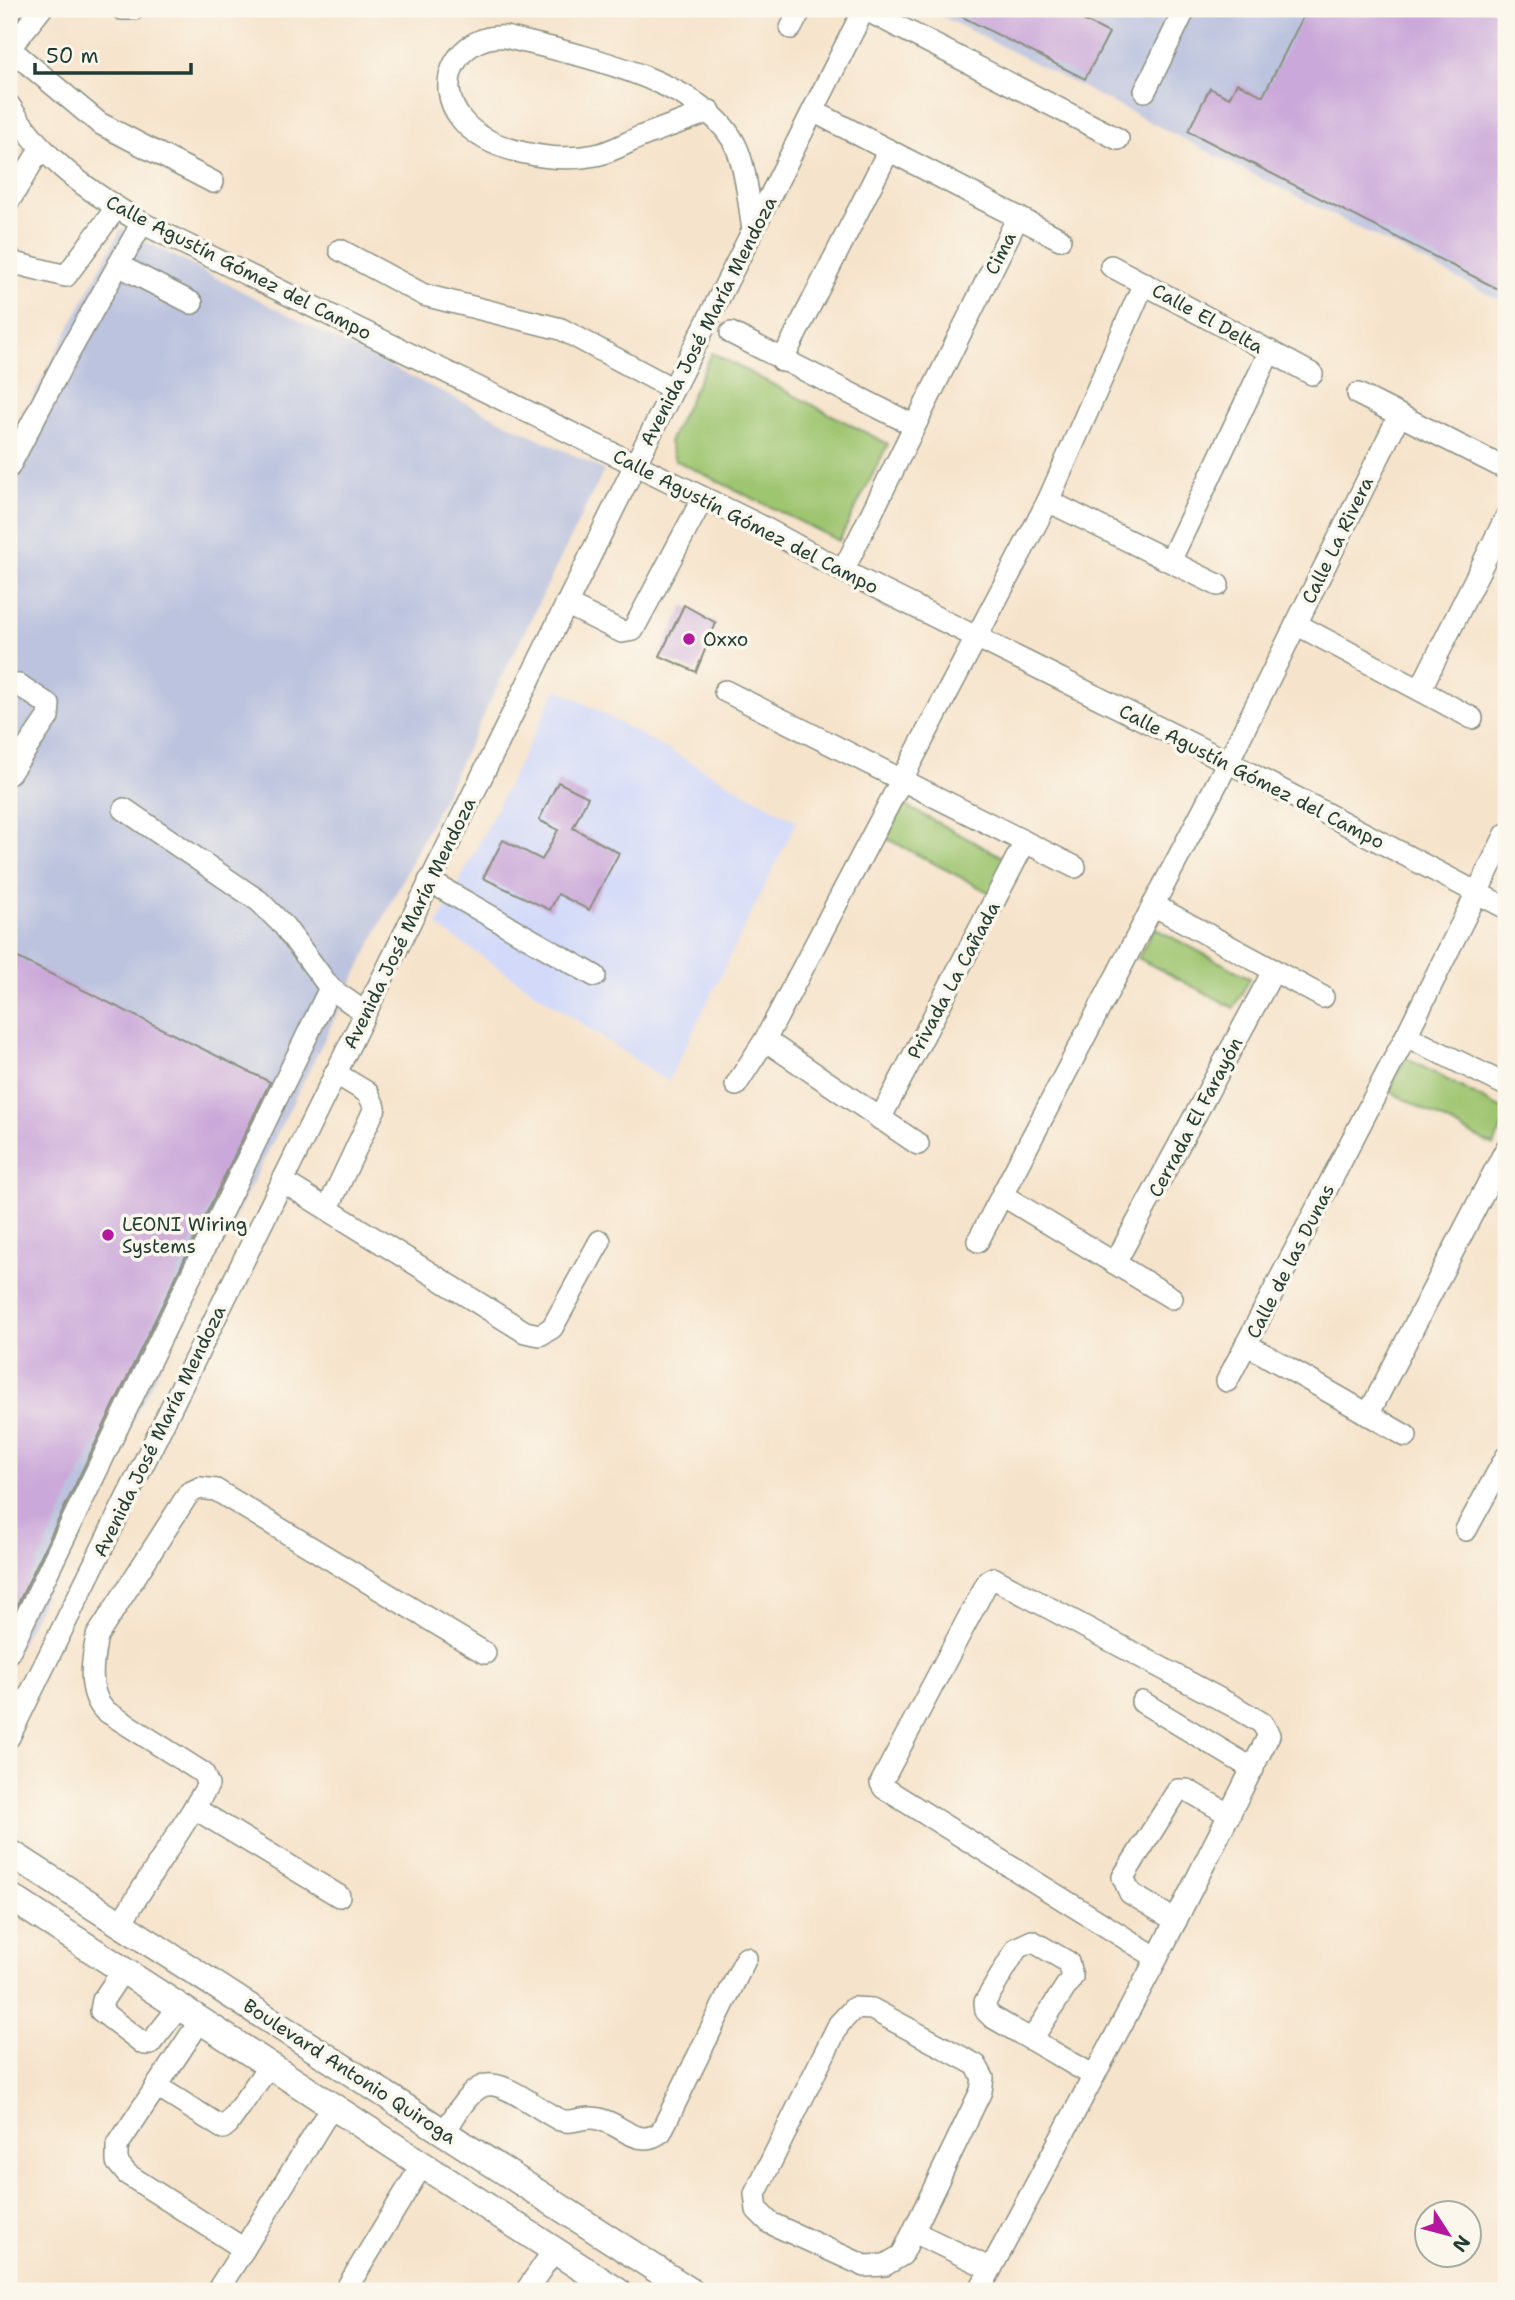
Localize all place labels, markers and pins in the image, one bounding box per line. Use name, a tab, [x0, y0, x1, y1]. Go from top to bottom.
place label: Oxxo	[703, 627, 748, 652]
marker: Oxxo	[681, 631, 697, 647]
place label: LEONI Wiring Systems	[122, 1212, 248, 1259]
marker: LEONI Wiring Systems	[100, 1227, 116, 1243]

